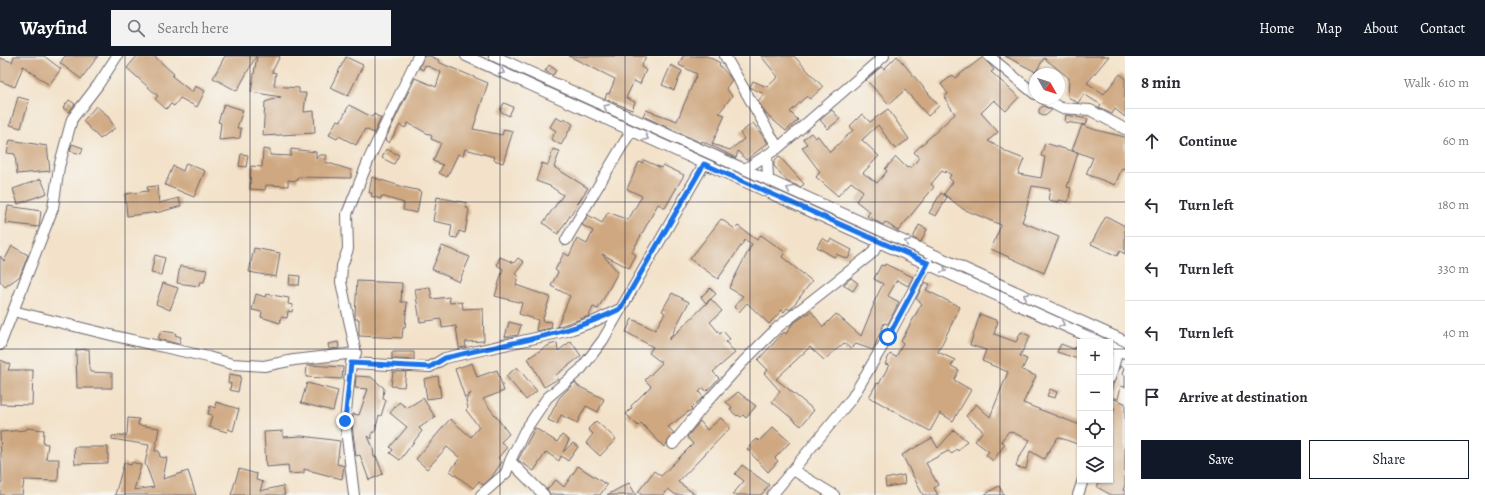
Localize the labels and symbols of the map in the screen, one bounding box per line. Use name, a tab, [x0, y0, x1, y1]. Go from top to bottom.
one-way arrow	[498, 67, 505, 75]
north arrow	[1029, 68, 1065, 104]
one-way arrow	[603, 104, 611, 112]
one-way arrow	[641, 133, 649, 141]
one-way arrow	[785, 185, 792, 193]
one-way arrow	[904, 239, 912, 247]
one-way arrow	[939, 265, 947, 273]
one-way arrow	[1022, 293, 1030, 301]
one-way arrow	[1057, 319, 1065, 327]
route start	[879, 328, 897, 346]
route end	[336, 412, 354, 430]

